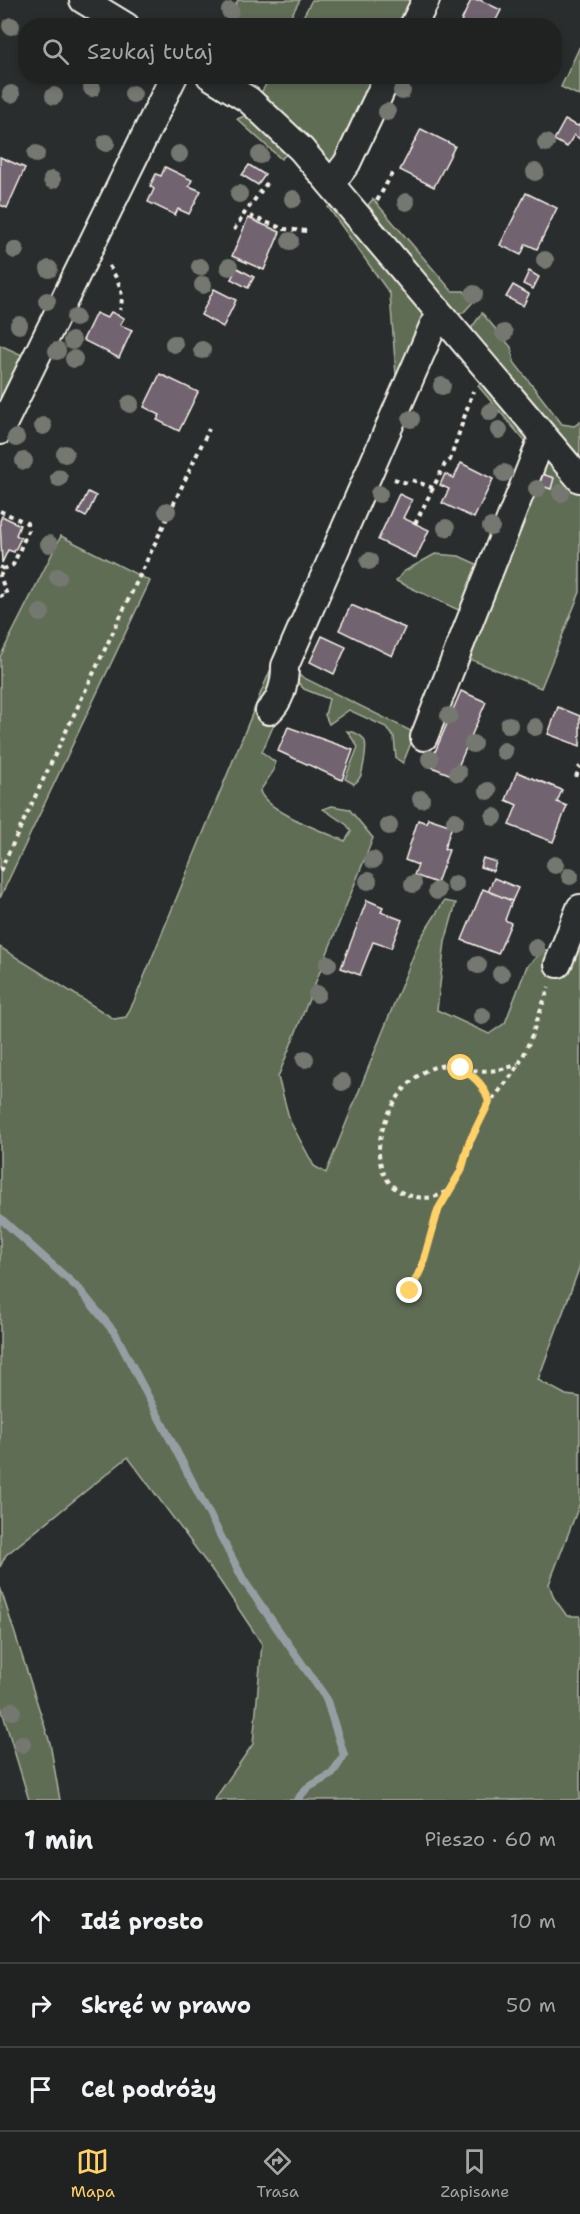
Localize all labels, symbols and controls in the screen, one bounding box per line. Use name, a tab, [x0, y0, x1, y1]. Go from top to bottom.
search box	[18, 18, 562, 84]
icon: search	[39, 35, 72, 68]
text: Szukaj tutaj	[87, 37, 213, 66]
route start	[447, 1054, 473, 1080]
route end	[396, 1277, 422, 1303]
text: 1 min	[24, 1822, 93, 1857]
text: Pieszo · 60 m	[424, 1826, 556, 1852]
icon: ahead	[24, 1905, 57, 1938]
text: Idź prosto	[81, 1907, 204, 1936]
text: 10 m	[510, 1908, 556, 1934]
icon: right	[24, 1989, 57, 2022]
text: Skręć w prawo	[81, 1991, 251, 2020]
text: 50 m	[506, 1992, 556, 2018]
icon: arrive	[24, 2073, 57, 2106]
text: Cel podróży	[81, 2075, 217, 2104]
tab: Mapa	[71, 2145, 115, 2202]
tab: Trasa	[256, 2145, 299, 2202]
tab: Zapisane	[440, 2145, 509, 2202]

